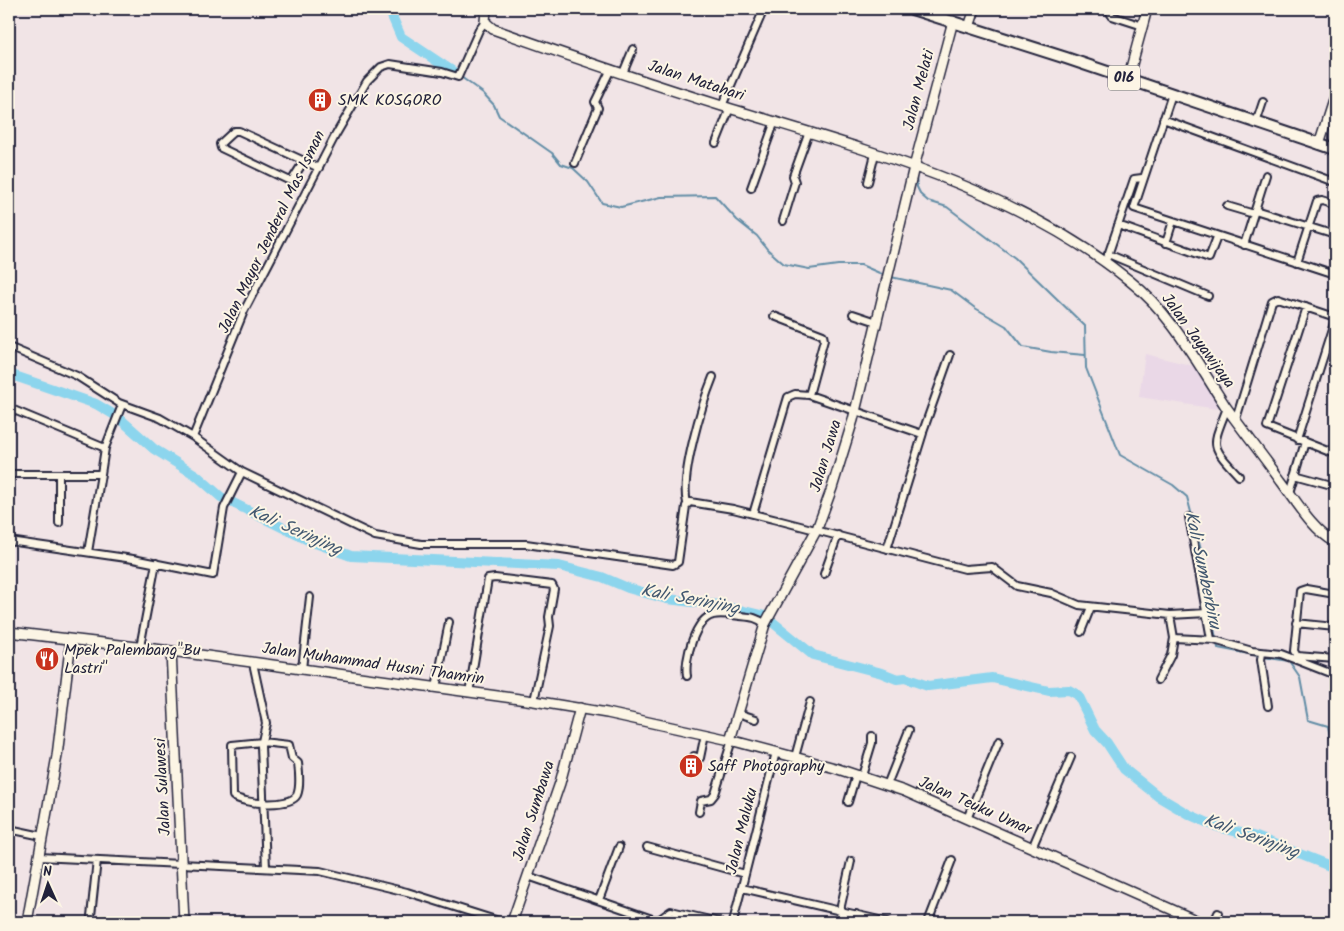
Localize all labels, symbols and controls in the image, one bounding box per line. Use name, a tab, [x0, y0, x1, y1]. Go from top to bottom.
street label: Jalan Melati	[896, 46, 942, 133]
street label: Jalan Matahari	[644, 54, 749, 109]
road number: 016	[1108, 66, 1140, 90]
building icon: SMK KOSGORO	[307, 87, 333, 113]
place label: SMK KOSGORO	[338, 88, 442, 113]
street label: Jalan Mayor Jenderal Mas Isman	[212, 126, 332, 338]
street label: Jalan Jayawijaya	[1155, 288, 1241, 394]
street label: Jalan Jawa	[803, 417, 849, 495]
water label: Kali Serinjing	[244, 498, 348, 565]
water label: Kali Sumberbiru	[1175, 509, 1229, 634]
water label: Kali Serinjing	[638, 576, 743, 624]
street label: Jalan Muhammad Husni Thamrin	[260, 636, 486, 692]
place label: Mpek Palembang"Bu Lastri"	[64, 638, 201, 681]
restaurant icon: Mpek Palembang"Bu Lastri"	[34, 646, 60, 672]
street label: Jalan Sulawesi	[148, 736, 178, 836]
building icon: Saff Photography	[678, 753, 704, 779]
place label: Saff Photography	[708, 754, 825, 779]
street label: Jalan Sumbawa	[506, 757, 562, 865]
street label: Jalan Teuku Umar	[914, 770, 1037, 843]
street label: Jalan Maluku	[719, 785, 765, 877]
water label: Kali Serinjing	[1199, 806, 1304, 868]
north arrow	[22, 858, 72, 908]
text: N	[42, 861, 53, 883]

